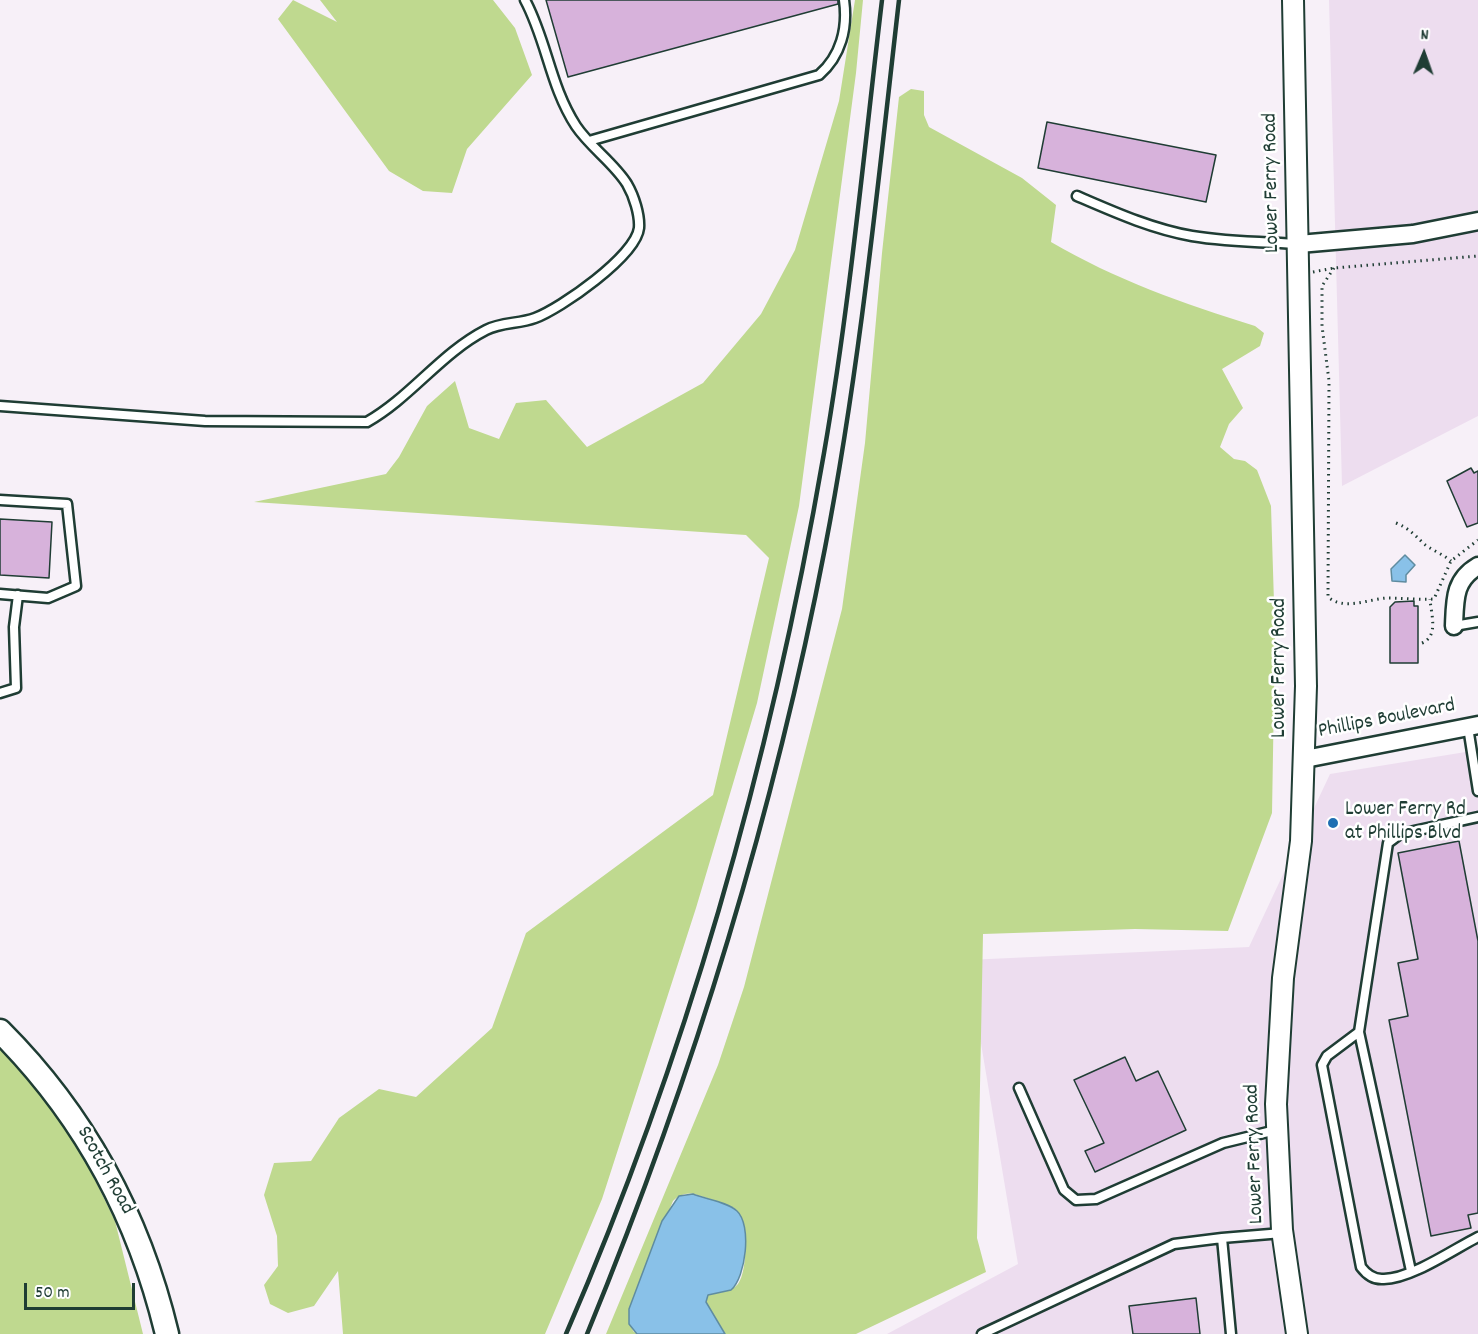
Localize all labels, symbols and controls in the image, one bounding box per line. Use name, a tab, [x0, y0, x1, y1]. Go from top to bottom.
north arrow	[1394, 24, 1454, 84]
text: N	[1420, 24, 1429, 47]
street label: Lower Ferry Road	[1259, 113, 1287, 253]
street label: Lower Ferry Road	[1268, 598, 1294, 738]
street label: Phillips Boulevard	[1316, 694, 1458, 746]
place label: Lower Ferry Rd at Phillips Blvd	[1345, 798, 1466, 848]
marker: Lower Ferry Rd at Phillips Blvd	[1326, 816, 1340, 830]
street label: Lower Ferry Road	[1241, 1084, 1271, 1224]
street label: Scotch Road	[69, 1123, 139, 1219]
scale bar	[27, 1271, 138, 1309]
text: 50 m	[35, 1281, 70, 1306]

